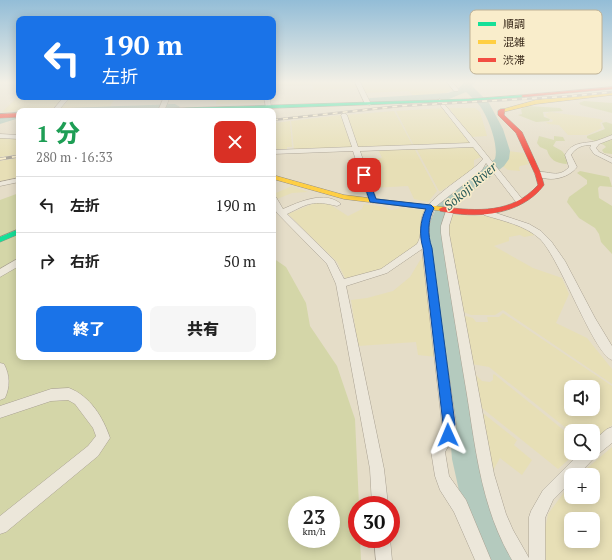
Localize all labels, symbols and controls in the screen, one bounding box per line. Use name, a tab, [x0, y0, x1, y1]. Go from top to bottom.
legend	[470, 10, 602, 74]
text: 順調	[503, 17, 525, 31]
text: 190 m	[102, 26, 183, 63]
icon: left	[36, 32, 88, 84]
text: 混雑	[503, 35, 525, 49]
text: 渋滞	[503, 53, 525, 67]
text: 左折	[102, 64, 138, 88]
text: 1 分	[36, 117, 80, 149]
button: close	[214, 121, 256, 163]
text: 280 m · 16:33	[36, 148, 113, 166]
water label: Sokoji River	[440, 157, 501, 214]
pin	[347, 158, 381, 192]
icon: arrive	[353, 164, 375, 186]
icon: left	[36, 194, 58, 216]
text: 左折	[70, 195, 100, 215]
text: 190 m	[215, 195, 256, 215]
icon: right	[36, 250, 58, 272]
text: 右折	[70, 251, 100, 271]
text: 50 m	[223, 251, 256, 271]
button: 終了	[36, 306, 142, 352]
button: 共有	[150, 306, 256, 352]
map controls	[564, 380, 600, 548]
button: sound	[564, 380, 600, 416]
position arrow	[427, 414, 469, 456]
button: search	[564, 424, 600, 460]
button: +	[564, 468, 600, 504]
speed limit sign: 30	[348, 496, 400, 548]
text: 23	[303, 503, 325, 530]
button: −	[564, 512, 600, 548]
text: km/h	[302, 525, 326, 538]

